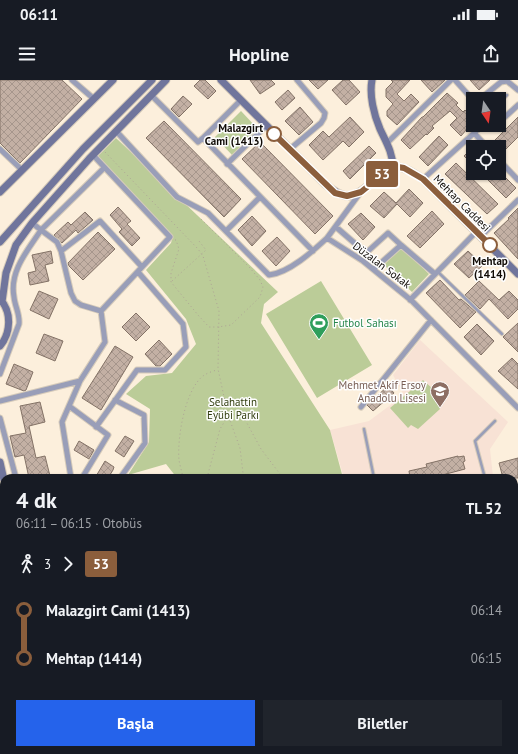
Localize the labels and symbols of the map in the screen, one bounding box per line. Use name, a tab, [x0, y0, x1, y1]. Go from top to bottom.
north arrow	[466, 92, 506, 132]
place label: Malazgirt Cami (1413)	[205, 121, 263, 148]
marker: Malazgirt Cami (1413)	[266, 126, 282, 142]
line badge: 53	[364, 161, 400, 187]
street label: Mehtap Caddesi	[431, 172, 493, 234]
marker: Mehtap (1414)	[482, 237, 498, 253]
street label: Düzalan Sokak	[350, 239, 414, 292]
place label: Mehtap (1414)	[472, 254, 508, 281]
sports icon: Futbol Sahası	[308, 312, 330, 340]
place label: Futbol Sahası	[333, 316, 397, 330]
place label: Mehmet Akif Ersoy Anadolu Lisesi	[339, 378, 427, 405]
school or university icon: Mehmet Akif Ersoy Anadolu Lisesi	[429, 380, 451, 408]
park label: Selahattin Eyübi Parkı	[207, 395, 259, 422]

